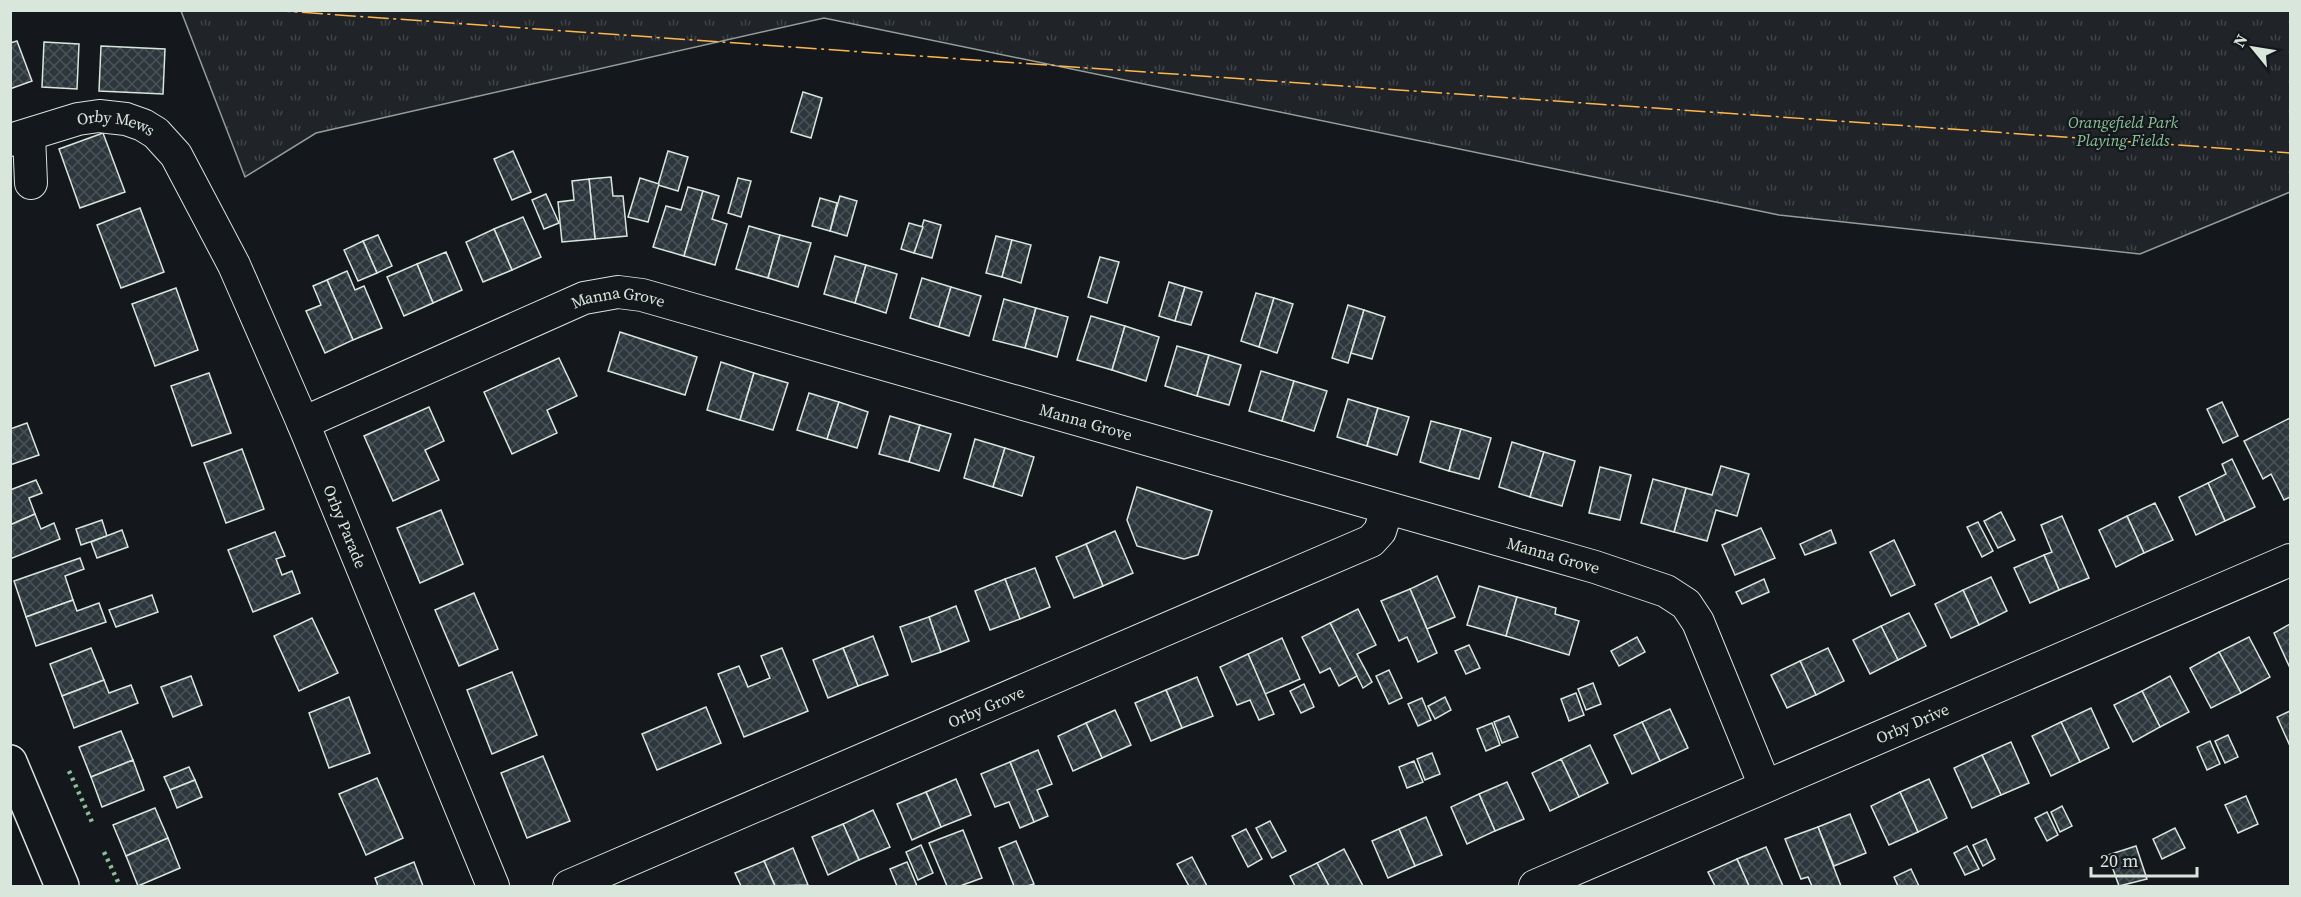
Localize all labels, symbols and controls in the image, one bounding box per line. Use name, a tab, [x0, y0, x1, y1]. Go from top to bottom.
north arrow	[2223, 18, 2283, 78]
text: N	[2228, 30, 2253, 51]
street label: Orby Mews	[75, 105, 159, 141]
park label: Orangefield Park Playing Fields	[2068, 111, 2178, 151]
street label: Manna Grove	[567, 281, 668, 314]
street label: Manna Grove	[1037, 398, 1135, 445]
street label: Orby Parade	[318, 481, 372, 571]
street label: Manna Grove	[1504, 531, 1603, 579]
street label: Orby Grove	[944, 680, 1028, 733]
street label: Orby Drive	[1872, 698, 1952, 749]
scale bar	[2091, 840, 2198, 878]
text: 20 m	[2100, 848, 2138, 873]

